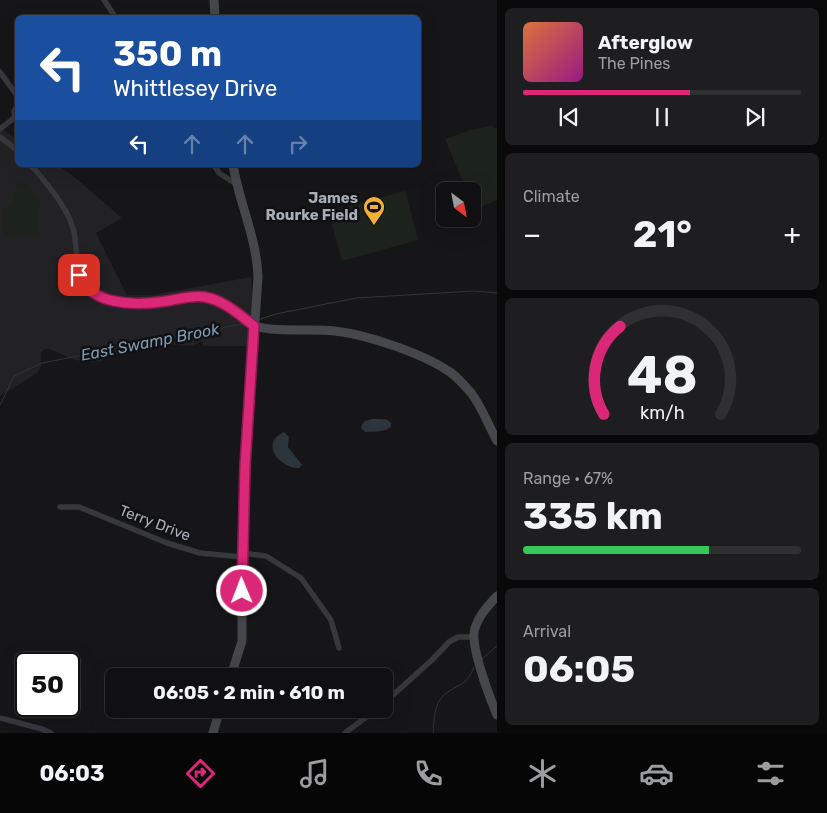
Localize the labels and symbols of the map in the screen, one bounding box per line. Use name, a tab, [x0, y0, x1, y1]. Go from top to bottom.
north arrow	[436, 182, 481, 228]
place label: James Rourke Field	[265, 189, 358, 224]
sports icon: James Rourke Field	[362, 195, 386, 226]
pin	[58, 254, 100, 296]
water label: East Swamp Brook	[79, 319, 222, 365]
street label: Terry Drive	[117, 501, 193, 545]
position arrow	[215, 564, 267, 616]
speed limit sign: 50	[15, 652, 80, 717]

